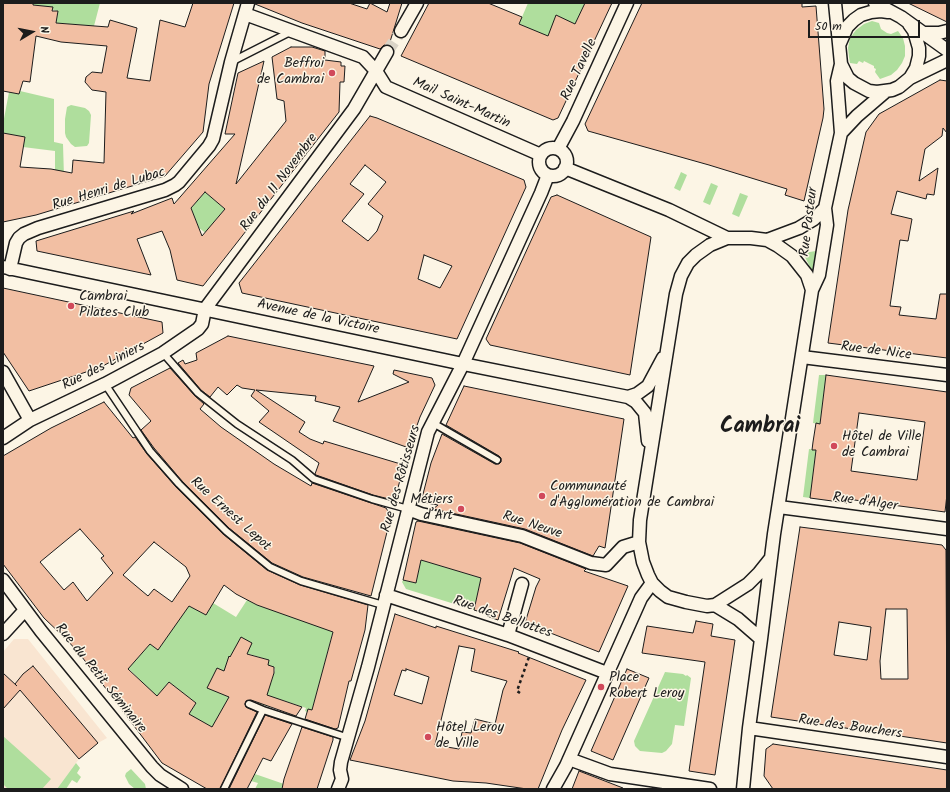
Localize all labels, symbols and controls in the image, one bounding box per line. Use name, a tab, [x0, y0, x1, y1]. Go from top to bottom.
north arrow	[12, 12, 52, 52]
scale bar	[810, 12, 922, 38]
text: 50 m	[815, 17, 842, 36]
text: N	[34, 25, 53, 35]
street label: Rue Tavelle	[558, 36, 602, 104]
place label: Beffroi de Cambrai	[257, 57, 324, 90]
marker: Beffroi de Cambrai	[327, 68, 337, 78]
street label: Mail Saint-Martin	[410, 75, 512, 133]
street label: Rue du 11 Novembre	[238, 131, 322, 235]
street label: Rue Henri de Lubac	[51, 165, 167, 215]
street label: Rue Pasteur	[797, 186, 823, 258]
place label: Cambrai Pilates Club	[79, 290, 149, 322]
street label: Avenue de la Victoire	[255, 297, 381, 339]
marker: Cambrai Pilates Club	[66, 301, 76, 311]
street label: Rue des Liniers	[60, 339, 148, 395]
street label: Rue de Nice	[840, 339, 912, 365]
district label: Cambrai	[720, 415, 800, 441]
street label: Rue des Rôtisseurs	[379, 424, 425, 534]
place label: Hôtel de Ville de Cambrai	[842, 430, 921, 462]
marker: Hôtel de Ville de Cambrai	[829, 441, 839, 451]
street label: Rue Ernest Lepot	[186, 474, 274, 556]
place label: Communauté d'Agglomération de Cambrai	[550, 480, 714, 512]
street label: Rue d'Alger	[831, 490, 899, 516]
marker: Communauté d'Agglomération de Cambrai	[537, 491, 547, 501]
place label: Métiers d’Art	[410, 493, 453, 526]
marker: Métiers d’Art	[456, 504, 466, 514]
street label: Rue Neuve	[500, 509, 564, 543]
street label: Rue des Bellottes	[450, 593, 554, 643]
street label: Rue du Petit Séminaire	[51, 621, 149, 737]
place label: Place Robert Leroy	[609, 671, 684, 704]
marker: Place Robert Leroy	[596, 682, 606, 692]
street label: Rue des Bouchers	[797, 712, 903, 744]
place label: Hôtel Leroy de Ville	[436, 721, 504, 754]
marker: Hôtel Leroy de Ville	[423, 732, 433, 742]

